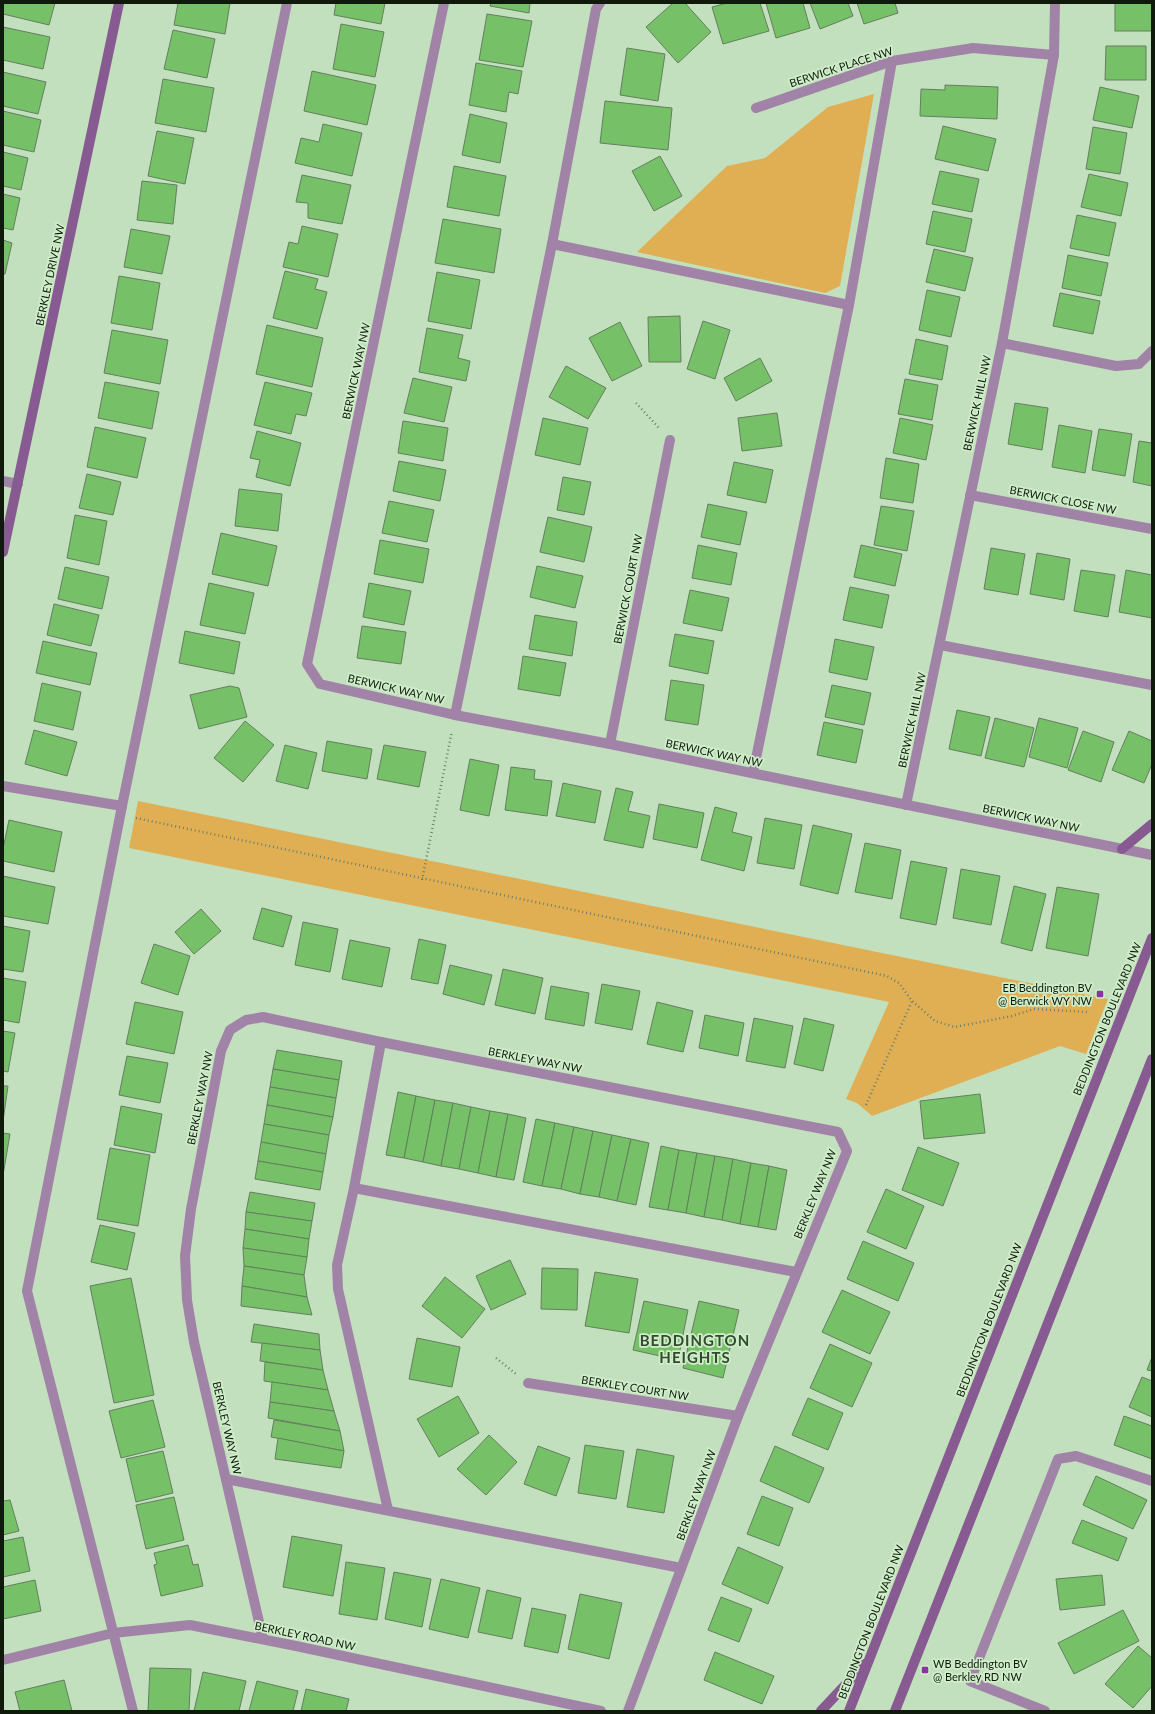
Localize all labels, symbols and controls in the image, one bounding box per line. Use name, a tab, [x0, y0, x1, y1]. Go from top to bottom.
street label: BERWICK PLACE NW	[787, 43, 895, 89]
street label: BERKLEY DRIVE NW	[32, 222, 67, 327]
street label: BERWICK WAY NW	[339, 321, 372, 420]
street label: BERWICK HILL NW	[960, 353, 993, 452]
street label: BERWICK CLOSE NW	[1009, 483, 1118, 516]
street label: BERWICK COURT NW	[610, 532, 645, 645]
street label: BERWICK HILL NW	[895, 670, 928, 769]
street label: BERWICK WAY NW	[347, 671, 446, 706]
street label: BERWICK WAY NW	[665, 736, 764, 769]
street label: BERWICK WAY NW	[982, 801, 1081, 834]
street label: BEDDINGTON BOULEVARD NW	[1070, 940, 1144, 1097]
place label: EB Beddington BV @ Berwick WY NW	[998, 981, 1093, 1007]
marker: EB Beddington BV @ Berwick WY NW	[1095, 989, 1105, 999]
street label: BERKLEY WAY NW	[487, 1044, 584, 1075]
street label: BERKLEY WAY NW	[184, 1049, 215, 1146]
street label: BERKLEY WAY NW	[791, 1147, 839, 1240]
street label: BEDDINGTON BOULEVARD NW	[953, 1240, 1024, 1399]
district label: BEDDINGTON HEIGHTS	[640, 1331, 750, 1366]
street label: BERKLEY COURT NW	[581, 1373, 690, 1402]
street label: BERKLEY WAY NW	[210, 1380, 245, 1476]
street label: BERKLEY WAY NW	[673, 1447, 718, 1542]
street label: BEDDINGTON BOULEVARD NW	[835, 1542, 906, 1701]
street label: BERKLEY ROAD NW	[254, 1618, 357, 1653]
place label: WB Beddington BV @ Berkley RD NW	[933, 1657, 1028, 1683]
marker: WB Beddington BV @ Berkley RD NW	[920, 1665, 930, 1675]

